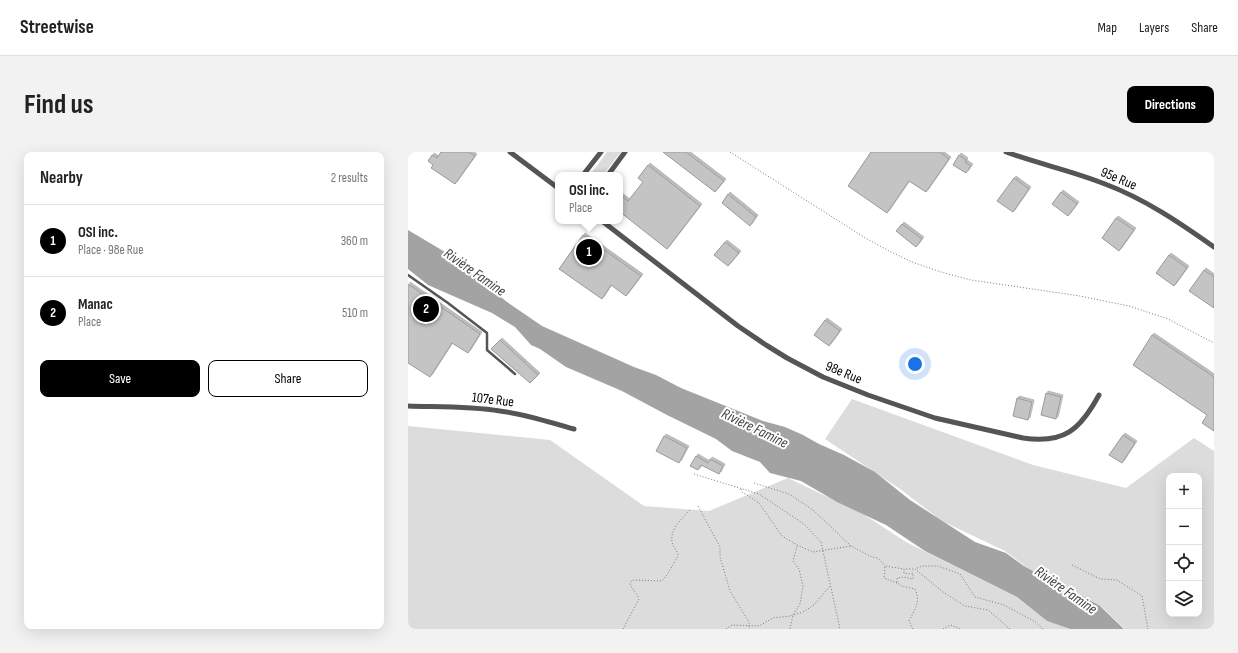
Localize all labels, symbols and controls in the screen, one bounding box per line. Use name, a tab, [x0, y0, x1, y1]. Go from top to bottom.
text: Streetwise	[20, 16, 94, 39]
text: Map	[1097, 19, 1117, 36]
text: Layers	[1139, 19, 1169, 36]
text: Share	[1191, 19, 1218, 36]
button: Directions	[1127, 86, 1214, 123]
text: Find us	[24, 88, 93, 121]
street label: 95e Rue	[1098, 163, 1139, 194]
text: Nearby	[40, 168, 83, 188]
text: 2 results	[331, 170, 368, 186]
popup	[555, 172, 623, 224]
text: OSI inc.	[569, 181, 609, 200]
text: Place	[569, 200, 592, 216]
text: OSI inc.	[78, 223, 118, 242]
text: 1	[50, 233, 56, 249]
text: 360 m	[341, 233, 368, 249]
pin: 1	[576, 237, 602, 267]
text: Place · 98e Rue	[78, 242, 143, 258]
water label: Rivière Famine	[440, 244, 510, 301]
pin: 2	[413, 294, 439, 324]
text: Manac	[78, 295, 113, 314]
text: 2	[50, 305, 56, 321]
text: 510 m	[342, 305, 368, 321]
text: Place	[78, 314, 101, 330]
your location	[905, 354, 925, 374]
street label: 98e Rue	[823, 357, 865, 388]
button: Save	[40, 360, 200, 397]
button: Share	[208, 360, 368, 397]
street label: 107e Rue	[471, 388, 515, 411]
water label: Rivière Famine	[718, 404, 791, 453]
map controls	[1166, 473, 1202, 617]
button: +	[1166, 473, 1202, 509]
button: −	[1166, 509, 1202, 545]
button: locate	[1166, 545, 1202, 581]
water label: Rivière Famine	[1031, 562, 1101, 619]
button: layers	[1166, 581, 1202, 617]

